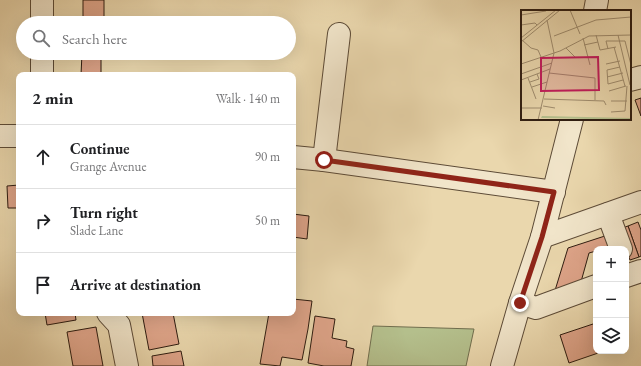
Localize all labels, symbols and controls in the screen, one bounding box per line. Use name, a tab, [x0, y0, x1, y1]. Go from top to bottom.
inset map	[521, 10, 631, 120]
search box	[16, 16, 296, 60]
icon: search	[30, 27, 52, 49]
text: Search here	[62, 29, 127, 48]
text: 2 min	[32, 87, 73, 109]
text: Walk · 140 m	[216, 90, 280, 107]
text: Continue	[70, 139, 130, 158]
icon: ahead	[32, 146, 54, 168]
text: 90 m	[255, 148, 280, 165]
route start	[315, 151, 333, 169]
text: Grange Avenue	[70, 158, 147, 175]
text: Turn right	[70, 203, 138, 222]
icon: right	[32, 210, 54, 232]
text: 50 m	[255, 212, 280, 229]
text: Slade Lane	[70, 222, 123, 239]
map controls	[593, 246, 629, 354]
button: +	[593, 246, 629, 282]
icon: arrive	[32, 274, 54, 296]
text: Arrive at destination	[70, 275, 201, 294]
button: −	[593, 282, 629, 318]
route end	[511, 294, 529, 312]
button: layers	[593, 318, 629, 354]

